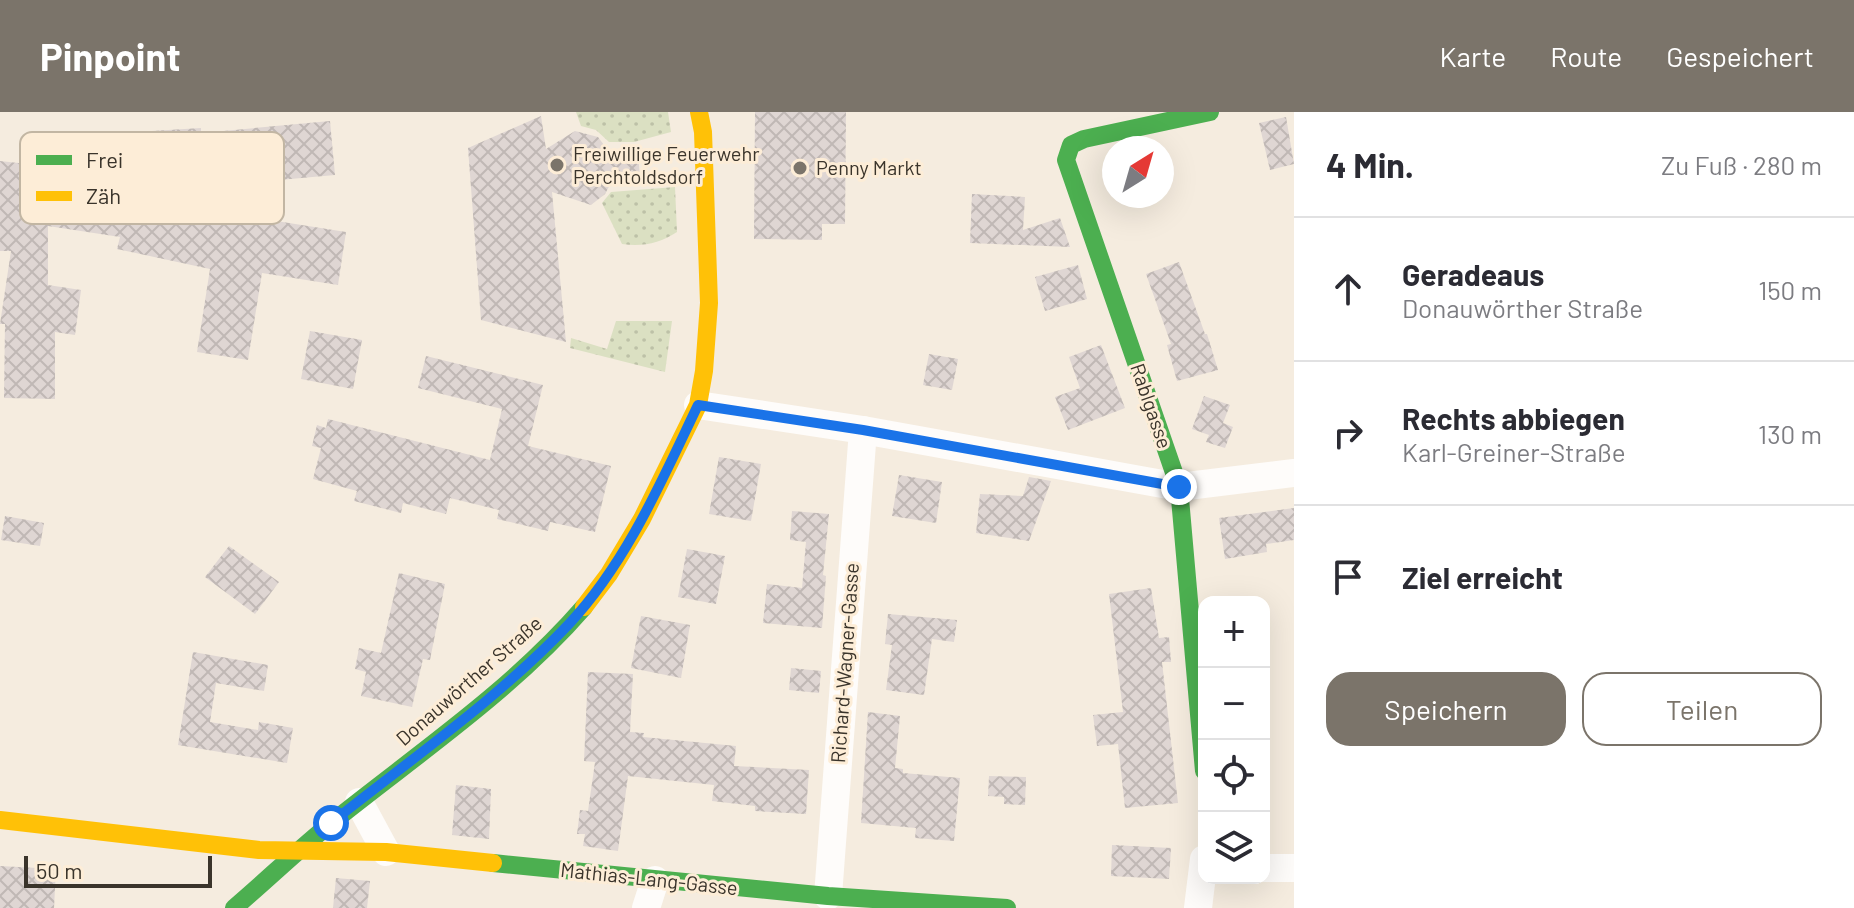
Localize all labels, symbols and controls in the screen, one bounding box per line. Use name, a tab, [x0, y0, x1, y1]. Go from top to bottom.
text: Pinpoint	[40, 33, 181, 79]
text: Karte	[1440, 39, 1506, 73]
text: Route	[1550, 39, 1622, 73]
text: Gespeichert	[1666, 39, 1814, 73]
legend	[20, 132, 284, 224]
north arrow	[1102, 136, 1174, 208]
place label: Freiwillige Feuerwehr Perchtoldsdorf	[573, 141, 759, 188]
text: 4 Min.	[1326, 144, 1414, 185]
text: Frei	[86, 146, 123, 172]
text: Zu Fuß · 280 m	[1661, 149, 1822, 180]
place label: Penny Markt	[816, 155, 922, 179]
marker: Freiwillige Feuerwehr Perchtoldsdorf	[548, 156, 566, 174]
marker: Penny Markt	[791, 159, 809, 177]
text: Zäh	[86, 182, 121, 208]
text: Geradeaus	[1402, 256, 1544, 292]
icon: ahead	[1326, 267, 1370, 311]
text: 150 m	[1758, 274, 1822, 305]
text: Donauwörther Straße	[1402, 292, 1643, 323]
street label: Rablgasse	[1126, 360, 1178, 451]
text: Rechts abbiegen	[1402, 400, 1625, 436]
icon: right	[1326, 411, 1370, 455]
text: 130 m	[1758, 418, 1822, 449]
text: Karl-Greiner-Straße	[1402, 436, 1626, 467]
route end	[1161, 469, 1197, 505]
icon: arrive	[1326, 555, 1370, 599]
text: Ziel erreicht	[1402, 559, 1563, 595]
street label: Richard-Wagner-Gasse	[825, 562, 863, 764]
map controls	[1198, 596, 1270, 884]
button: +	[1198, 596, 1270, 668]
street label: Donauwörther Straße	[391, 610, 546, 750]
button: −	[1198, 668, 1270, 740]
button: Speichern	[1326, 672, 1566, 746]
button: Teilen	[1582, 672, 1822, 746]
button: locate	[1198, 740, 1270, 812]
route start	[313, 805, 349, 841]
button: layers	[1198, 812, 1270, 884]
scale bar	[24, 852, 212, 888]
text: 50 m	[36, 857, 82, 883]
street label: Mathias-Lang-Gasse	[559, 857, 739, 899]

